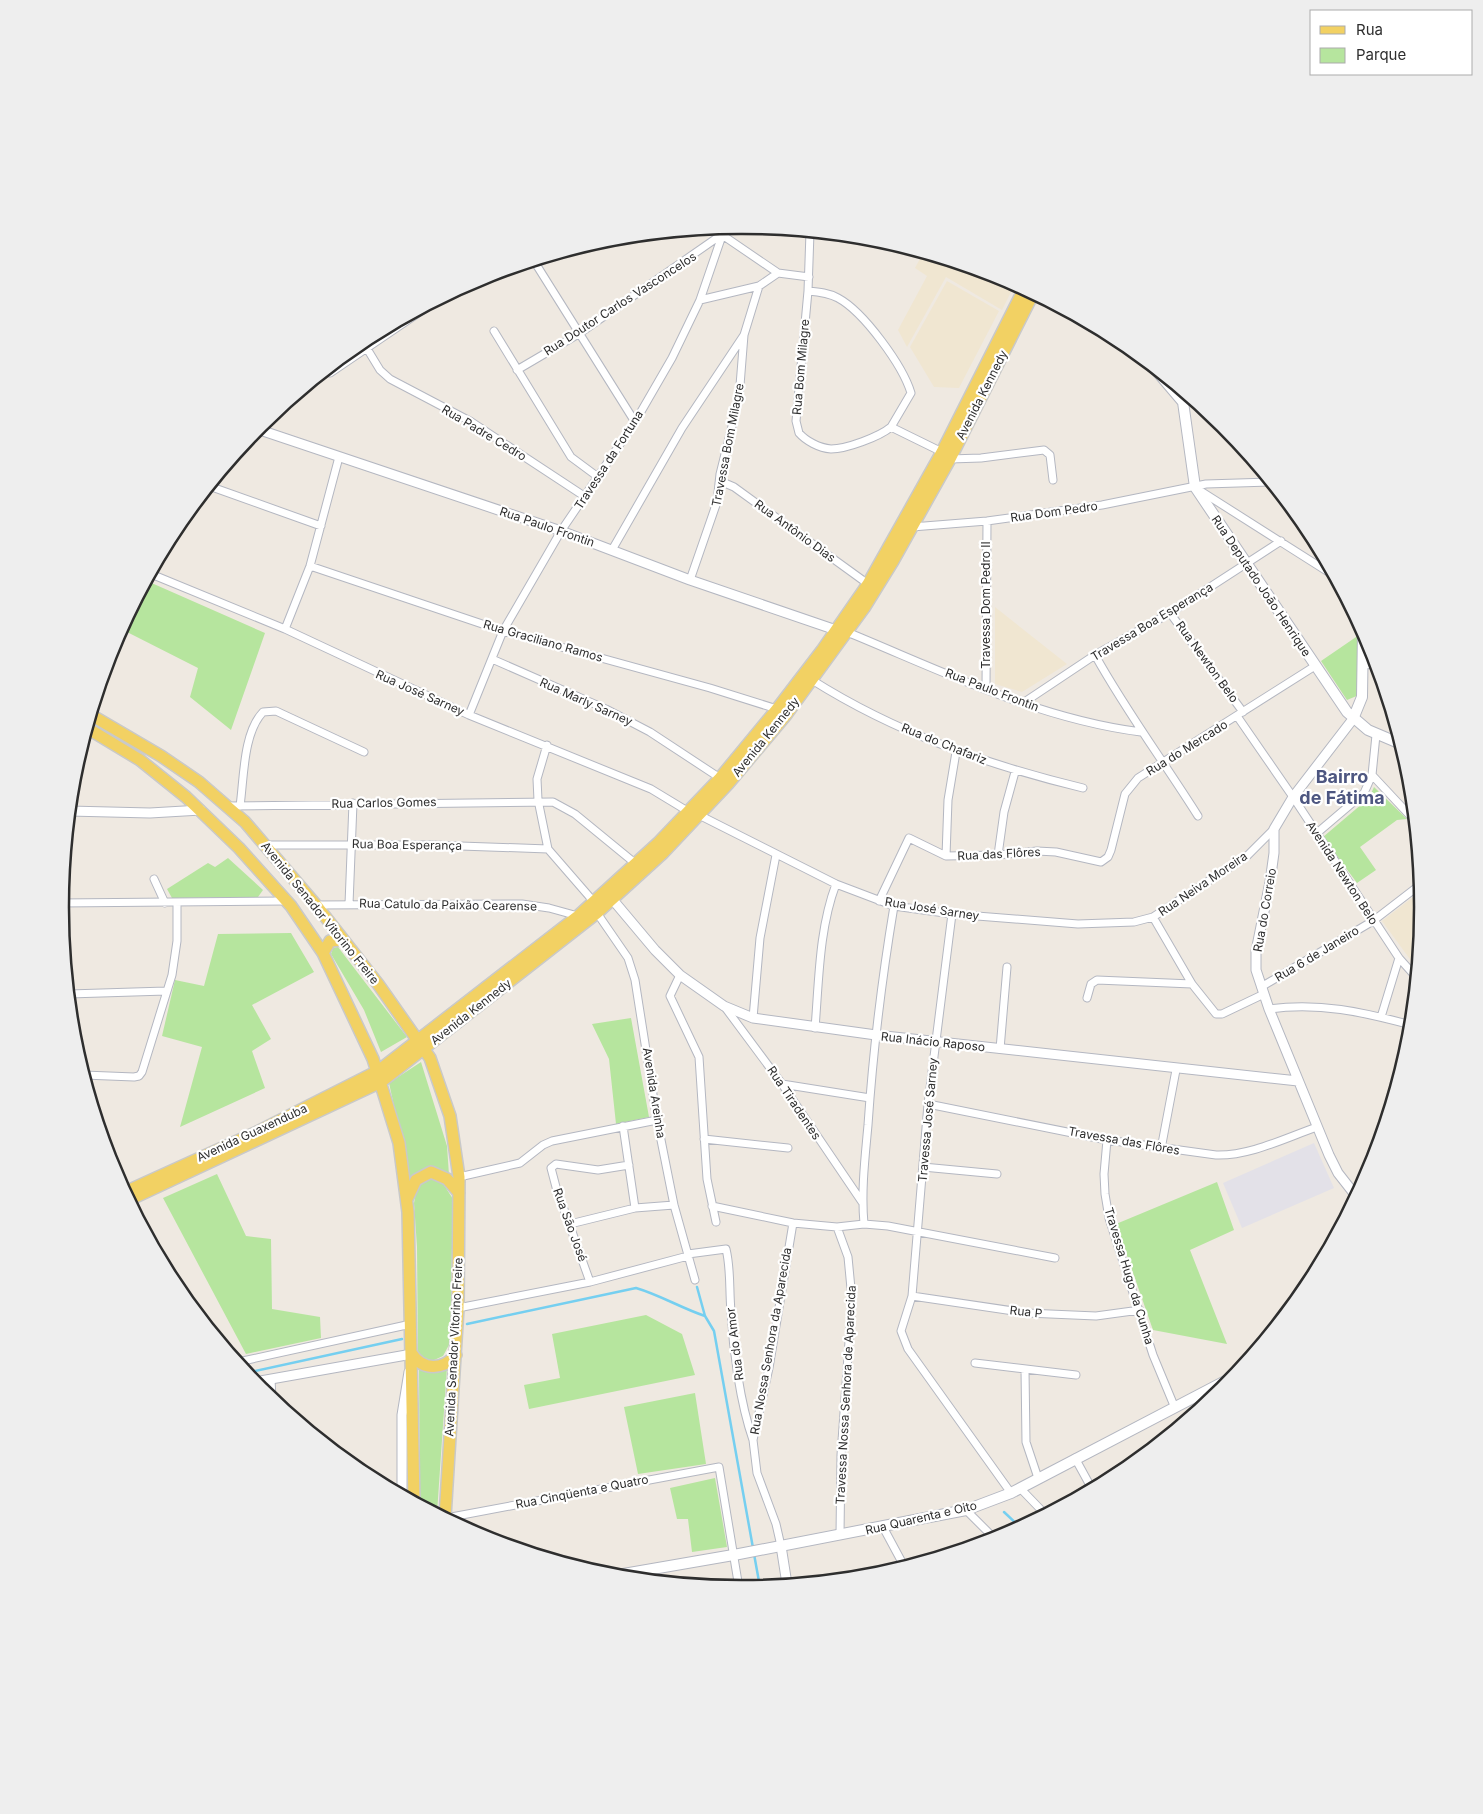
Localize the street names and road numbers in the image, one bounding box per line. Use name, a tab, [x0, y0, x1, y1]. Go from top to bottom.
street label: Rua Doutor Carlos Vasconcelos	[541, 249, 699, 359]
street label: Rua Bom Milagre	[789, 319, 812, 415]
street label: Avenida Kennedy	[953, 347, 1011, 442]
street label: Travessa Bom Milagre	[708, 382, 747, 508]
street label: Rua Padre Cedro	[439, 401, 529, 464]
street label: Travessa da Fortuna	[571, 407, 646, 512]
street label: Rua Antônio Dias	[752, 496, 839, 565]
street label: Rua Dom Pedro	[1009, 498, 1099, 525]
street label: Rua Paulo Frontin	[498, 503, 596, 550]
street label: Rua Deputado João Henrique	[1208, 512, 1314, 659]
street label: Travessa Dom Pedro II	[978, 541, 993, 669]
street label: Travessa Boa Esperança	[1088, 579, 1215, 664]
street label: Rua Graciliano Ramos	[482, 616, 605, 665]
street label: Rua Newton Belo	[1173, 618, 1242, 705]
street label: Rua Paulo Frontin	[943, 665, 1041, 714]
street label: Rua José Sarney	[374, 666, 467, 719]
street label: Rua Marly Sarney	[537, 674, 635, 729]
street label: Avenida Kennedy	[729, 694, 803, 780]
street label: Rua do Mercado	[1143, 717, 1230, 779]
street label: Rua do Chafariz	[899, 720, 989, 767]
street label: Rua Carlos Gomes	[331, 794, 437, 811]
street label: Avenida Newton Belo	[1303, 818, 1382, 927]
street label: Rua Boa Esperança	[352, 836, 462, 853]
street label: Avenida Senador Vitorino Freire	[258, 838, 383, 987]
street label: Rua das Flôres	[957, 844, 1041, 863]
street label: Rua Neiva Moreira	[1155, 848, 1250, 919]
street label: Rua do Correio	[1250, 867, 1279, 953]
street label: Rua José Sarney	[884, 894, 981, 923]
street label: Rua Catulo da Paixão Cearense	[359, 895, 537, 914]
street label: Rua 6 de Janeiro	[1272, 923, 1362, 985]
street label: Avenida Kennedy	[427, 975, 514, 1048]
street label: Rua Inácio Raposo	[880, 1029, 986, 1054]
street label: Avenida Areinha	[640, 1046, 669, 1139]
street label: Travessa José Sarney	[915, 1057, 940, 1183]
street label: Rua Tiradentes	[764, 1063, 825, 1142]
street label: Avenida Guaxenduba	[194, 1100, 309, 1165]
street label: Travessa das Flôres	[1067, 1123, 1181, 1158]
street label: Rua São José	[550, 1186, 591, 1264]
street label: Travessa Hugo da Cunha	[1101, 1205, 1158, 1346]
street label: Rua Nossa Senhora da Aparecida	[747, 1246, 794, 1436]
street label: Avenida Senador Vitorino Freire	[441, 1257, 466, 1437]
street label: Travessa Nossa Senhora de Aparecida	[832, 1285, 859, 1505]
street label: Rua P	[1009, 1302, 1043, 1321]
street label: Rua do Amor	[723, 1306, 746, 1381]
street label: Rua Cinqüenta e Quatro	[514, 1471, 650, 1512]
street label: Rua Quarenta e Oito	[864, 1497, 978, 1538]

